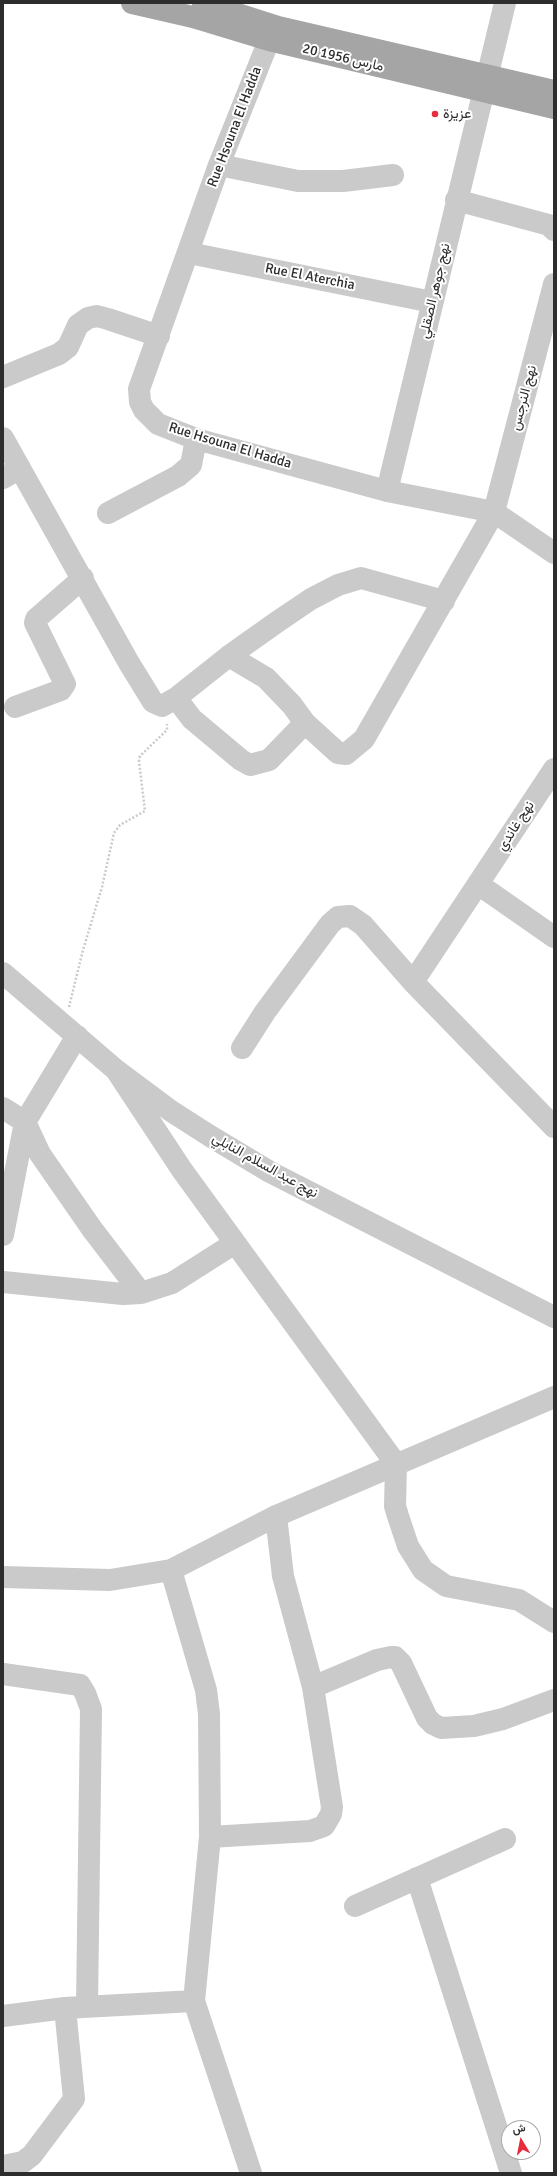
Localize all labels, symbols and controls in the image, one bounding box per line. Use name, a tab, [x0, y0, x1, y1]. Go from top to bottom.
street label: 20 مارس 1956	[301, 40, 385, 76]
street label: Rue Hsouna El Hadda	[204, 64, 266, 190]
place label: عزيزة	[443, 106, 471, 122]
marker: عزيزة	[430, 109, 440, 119]
street label: نهج جوهر الصقلي	[416, 242, 454, 340]
street label: Rue El Aterchia	[264, 260, 356, 294]
street label: نهج النرجس	[507, 364, 541, 432]
street label: Rue Hsouna El Hadda	[166, 419, 294, 473]
street label: نهج غاندي	[494, 798, 538, 854]
street label: نهج عبد السلام النابلي	[209, 1130, 321, 1202]
north arrow	[501, 2120, 541, 2160]
text: ش	[511, 2121, 527, 2136]

